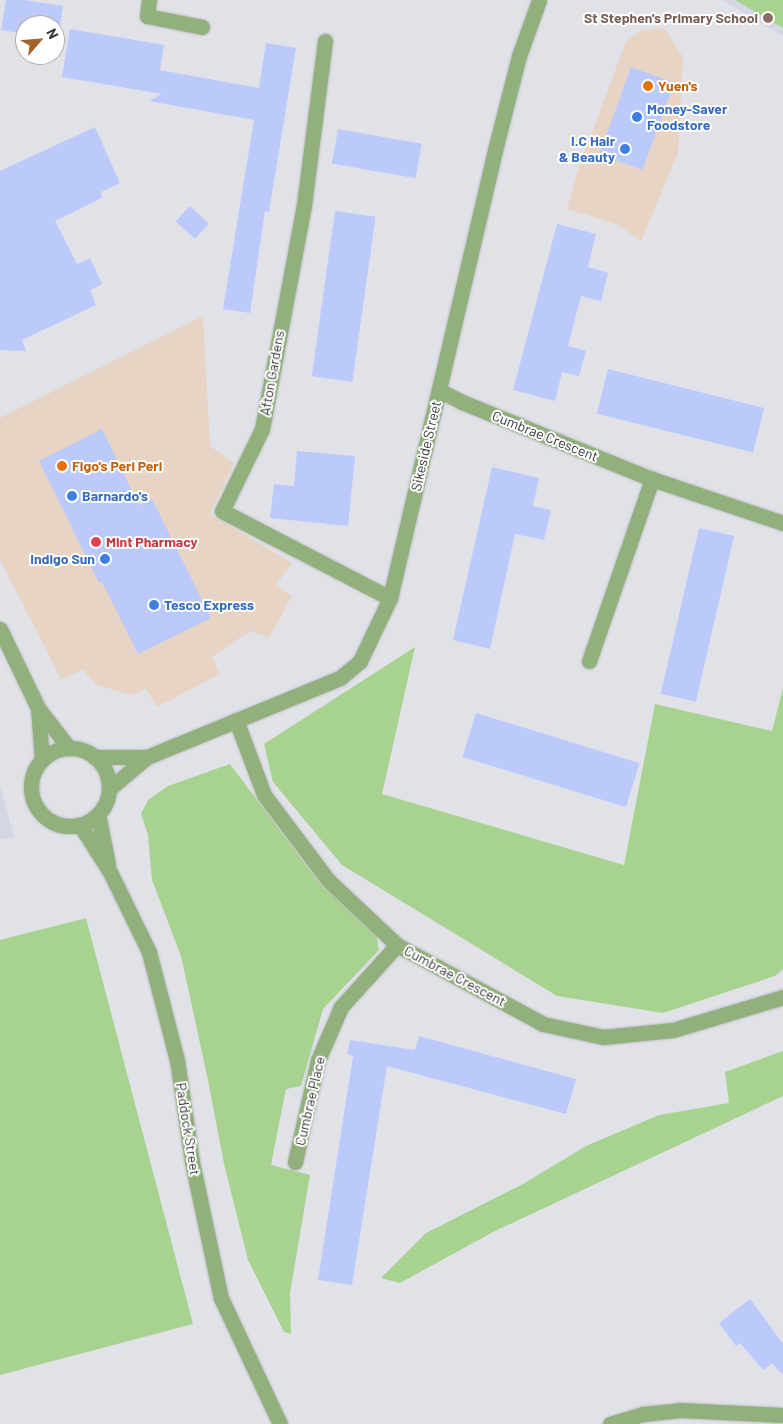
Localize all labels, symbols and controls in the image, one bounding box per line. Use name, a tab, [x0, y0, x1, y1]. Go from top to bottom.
place label: St Stephen's Primary School	[584, 10, 758, 26]
marker: St Stephen's Primary School	[762, 12, 774, 24]
north arrow	[15, 15, 65, 65]
text: N	[43, 25, 63, 41]
place label: Yuen's	[658, 78, 697, 94]
marker: Yuen's	[642, 80, 654, 92]
place label: Money-Saver Foodstore	[647, 101, 727, 134]
marker: Money-Saver Foodstore	[631, 111, 643, 123]
place label: I.C Hair & Beauty	[559, 133, 615, 166]
marker: I.C Hair & Beauty	[619, 143, 631, 155]
street label: Afton Gardens	[256, 329, 288, 417]
street label: Sikeside Street	[407, 399, 445, 493]
street label: Cumbrae Crescent	[490, 407, 600, 465]
place label: Figo's Peri Peri	[72, 458, 162, 474]
marker: Figo's Peri Peri	[56, 460, 68, 472]
place label: Barnardo's	[82, 488, 148, 504]
marker: Barnardo's	[66, 490, 78, 502]
place label: Mint Pharmacy	[106, 534, 198, 550]
marker: Mint Pharmacy	[90, 536, 102, 548]
place label: Indigo Sun	[30, 551, 95, 567]
marker: Indigo Sun	[99, 553, 111, 565]
place label: Tesco Express	[164, 597, 254, 613]
marker: Tesco Express	[148, 599, 160, 611]
street label: Cumbrae Crescent	[401, 942, 509, 1010]
street label: Cumbrae Place	[292, 1055, 328, 1147]
street label: Paddock Street	[172, 1081, 204, 1177]

